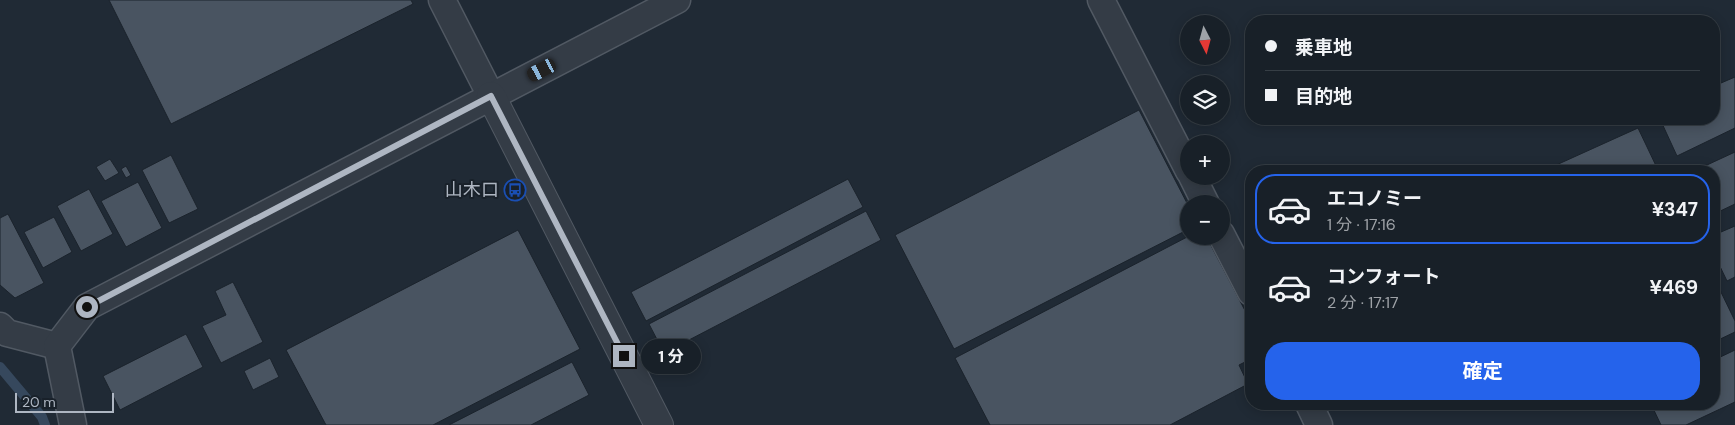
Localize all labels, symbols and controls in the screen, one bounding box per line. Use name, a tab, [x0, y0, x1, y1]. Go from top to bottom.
north arrow	[1180, 15, 1230, 65]
map controls	[1180, 15, 1230, 245]
text: 乗車地	[1295, 35, 1352, 60]
car	[525, 57, 558, 83]
button: layers	[1180, 75, 1230, 125]
text: 目的地	[1295, 84, 1352, 109]
button: +	[1180, 135, 1230, 185]
place label: 山木口	[445, 178, 499, 202]
bus stop icon: 山木口	[503, 178, 527, 202]
text: エコノミー	[1327, 186, 1422, 211]
icon: car	[1267, 187, 1312, 232]
button: −	[1180, 195, 1230, 245]
text: ¥347	[1652, 197, 1698, 222]
text: 1 分 · 17:16	[1327, 214, 1396, 235]
text: コンフォート	[1327, 264, 1440, 289]
icon: car	[1267, 265, 1312, 310]
text: ¥469	[1650, 275, 1698, 300]
text: 2 分 · 17:17	[1327, 292, 1398, 313]
route start	[76, 296, 98, 318]
callout: 1 分	[642, 338, 702, 374]
button: 確定	[1265, 342, 1700, 400]
route end	[613, 345, 635, 367]
text: 1 分	[658, 346, 684, 367]
scale bar	[15, 390, 114, 413]
text: 20 m	[22, 393, 56, 411]

